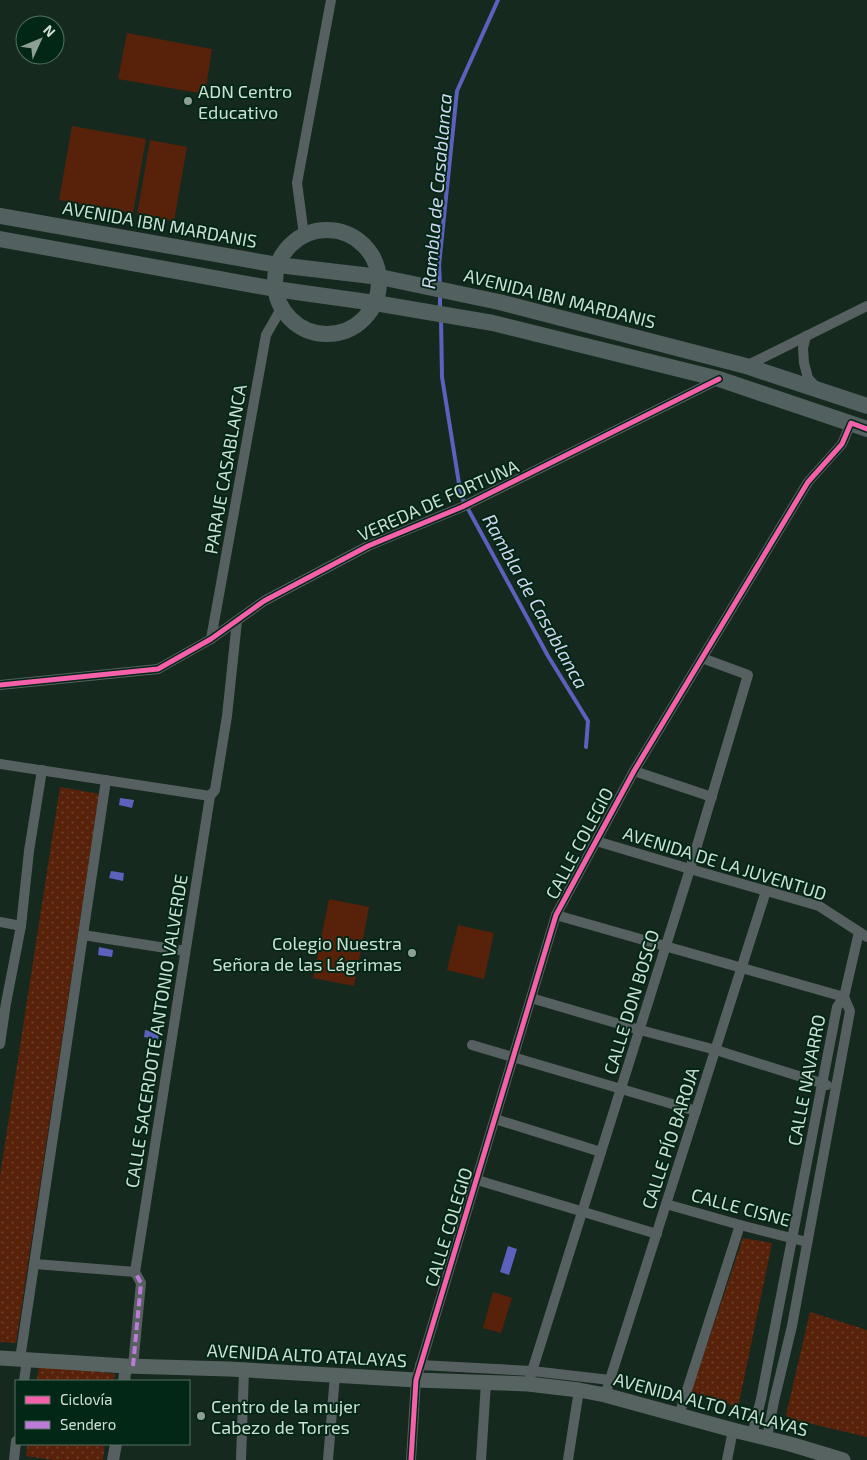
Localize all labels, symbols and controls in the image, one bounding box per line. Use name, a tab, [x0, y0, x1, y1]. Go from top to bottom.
north arrow	[15, 15, 65, 65]
text: N	[40, 21, 59, 40]
place label: ADN Centro Educativo	[198, 80, 292, 123]
water label: Rambla de Casablanca	[416, 92, 456, 290]
marker: ADN Centro Educativo	[182, 95, 194, 107]
street label: AVENIDA IBN MARDANIS	[61, 196, 259, 252]
street label: AVENIDA IBN MARDANIS	[462, 264, 658, 332]
street label: PARAJE CASABLANCA	[199, 382, 251, 556]
street label: VEREDA DE FORTUNA	[354, 454, 523, 545]
water label: Rambla de Casablanca	[478, 510, 594, 692]
street label: CALLE COLEGIO	[540, 783, 618, 903]
street label: AVENIDA DE LA JUVENTUD	[621, 822, 829, 904]
street label: CALLE SACERDOTE ANTONIO VALVERDE	[120, 873, 192, 1189]
street label: CALLE DON BOSCO	[599, 927, 663, 1077]
place label: Colegio Nuestra Señora de las Lágrimas	[212, 932, 402, 975]
marker: Colegio Nuestra Señora de las Lágrimas	[406, 947, 418, 959]
street label: CALLE NAVARRO	[782, 1013, 830, 1147]
street label: CALLE PÍO BAROJA	[637, 1064, 704, 1212]
street label: CALLE COLEGIO	[419, 1165, 477, 1289]
street label: CALLE CISNE	[689, 1183, 793, 1231]
street label: AVENIDA ALTO ATALAYAS	[206, 1339, 408, 1371]
street label: AVENIDA ALTO ATALAYAS	[611, 1367, 811, 1441]
legend	[15, 1380, 190, 1445]
text: Ciclovía	[60, 1390, 112, 1408]
place label: Centro de la mujer Cabezo de Torres	[211, 1395, 360, 1438]
marker: Centro de la mujer Cabezo de Torres	[195, 1410, 207, 1422]
text: Sendero	[60, 1415, 116, 1433]

